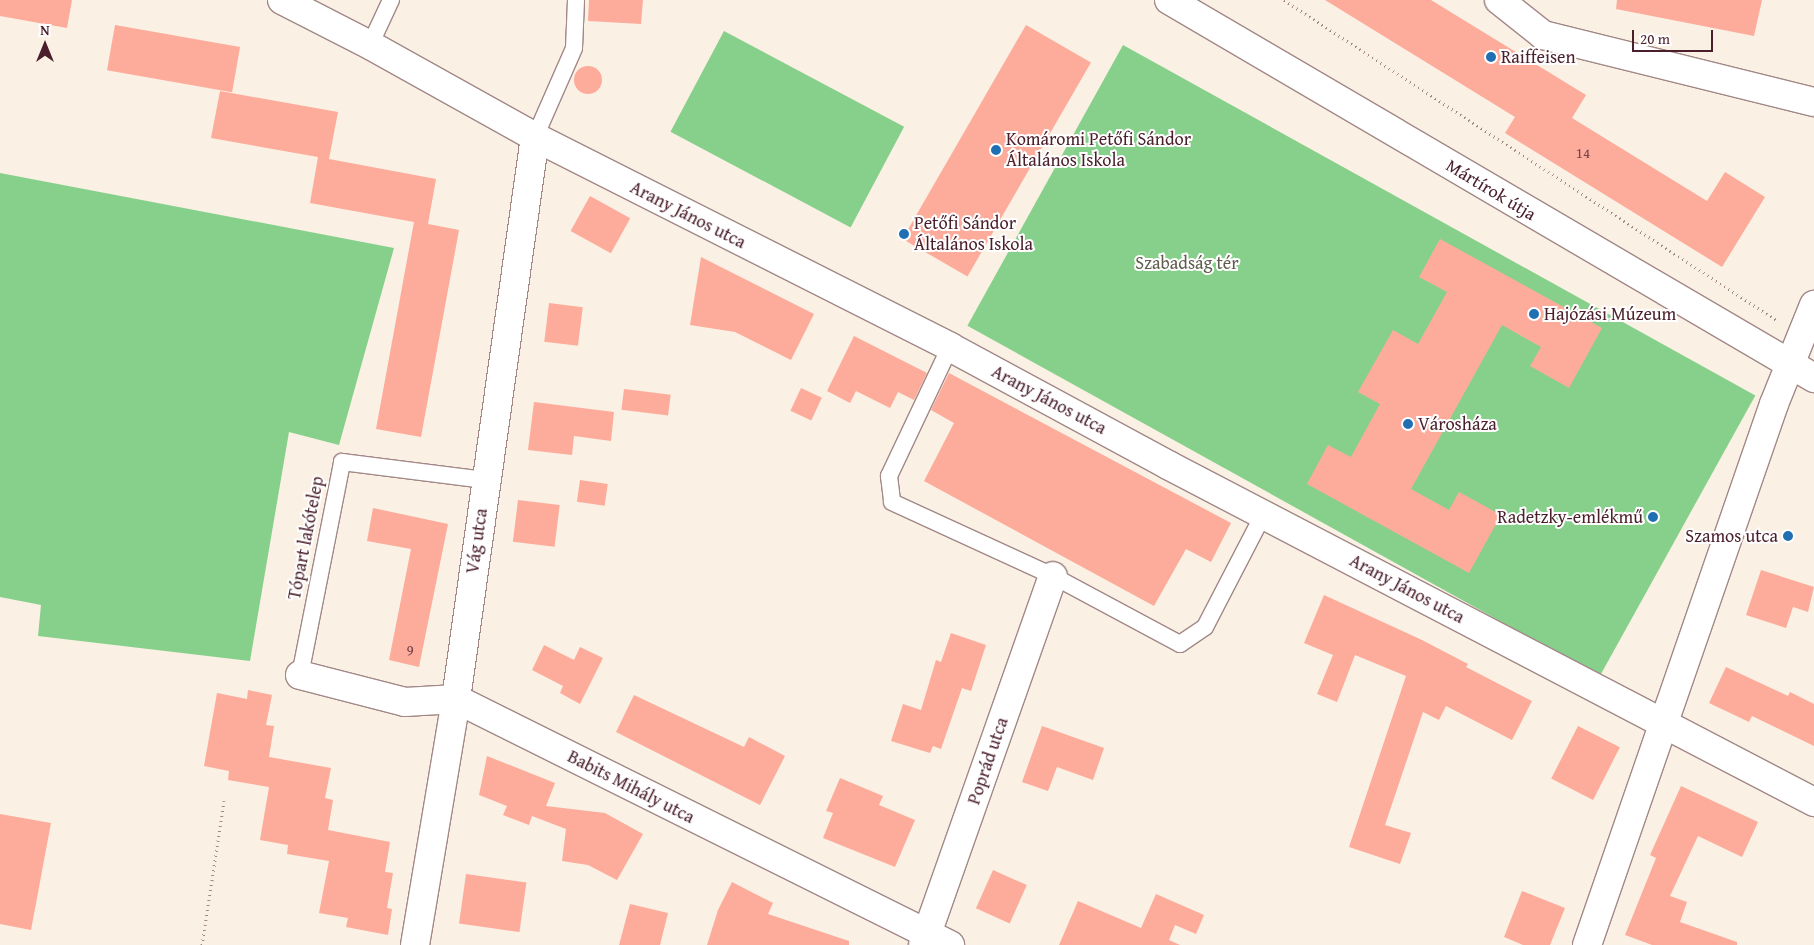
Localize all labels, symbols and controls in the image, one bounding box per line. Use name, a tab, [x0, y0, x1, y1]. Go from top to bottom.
north arrow	[20, 20, 70, 70]
text: N	[40, 20, 50, 40]
scale bar	[1634, 20, 1715, 52]
text: 20 m	[1640, 28, 1670, 49]
place label: Raiffeisen	[1501, 46, 1576, 68]
marker: Raiffeisen	[1485, 51, 1497, 63]
place label: Komáromi Petőfi Sándor Általános Iskola	[1006, 129, 1191, 172]
marker: Komáromi Petőfi Sándor Általános Iskola	[990, 144, 1002, 156]
house number: 14	[1576, 144, 1590, 162]
street label: Mártírok útja	[1442, 155, 1540, 225]
street label: Arany János utca	[627, 177, 749, 253]
place label: Petőfi Sándor Általános Iskola	[914, 213, 1033, 255]
marker: Petőfi Sándor Általános Iskola	[898, 228, 910, 240]
park label: Szabadság tér	[1135, 252, 1239, 274]
place label: Hajózási Múzeum	[1544, 303, 1676, 325]
marker: Hajózási Múzeum	[1528, 308, 1540, 320]
street label: Arany János utca	[988, 361, 1110, 439]
place label: Városháza	[1418, 413, 1497, 435]
marker: Városháza	[1402, 418, 1414, 430]
street label: Tópart lakótelep	[283, 475, 329, 601]
place label: Radetzky-emlékmű	[1497, 506, 1643, 528]
street label: Vág utca	[462, 507, 492, 575]
marker: Radetzky-emlékmű	[1647, 511, 1659, 523]
place label: Szamos utca	[1685, 525, 1778, 547]
marker: Szamos utca	[1782, 530, 1794, 542]
street label: Arany János utca	[1346, 550, 1468, 628]
house number: 9	[406, 641, 414, 659]
street label: Poprád utca	[963, 715, 1013, 807]
street label: Babits Mihály utca	[564, 746, 698, 828]

